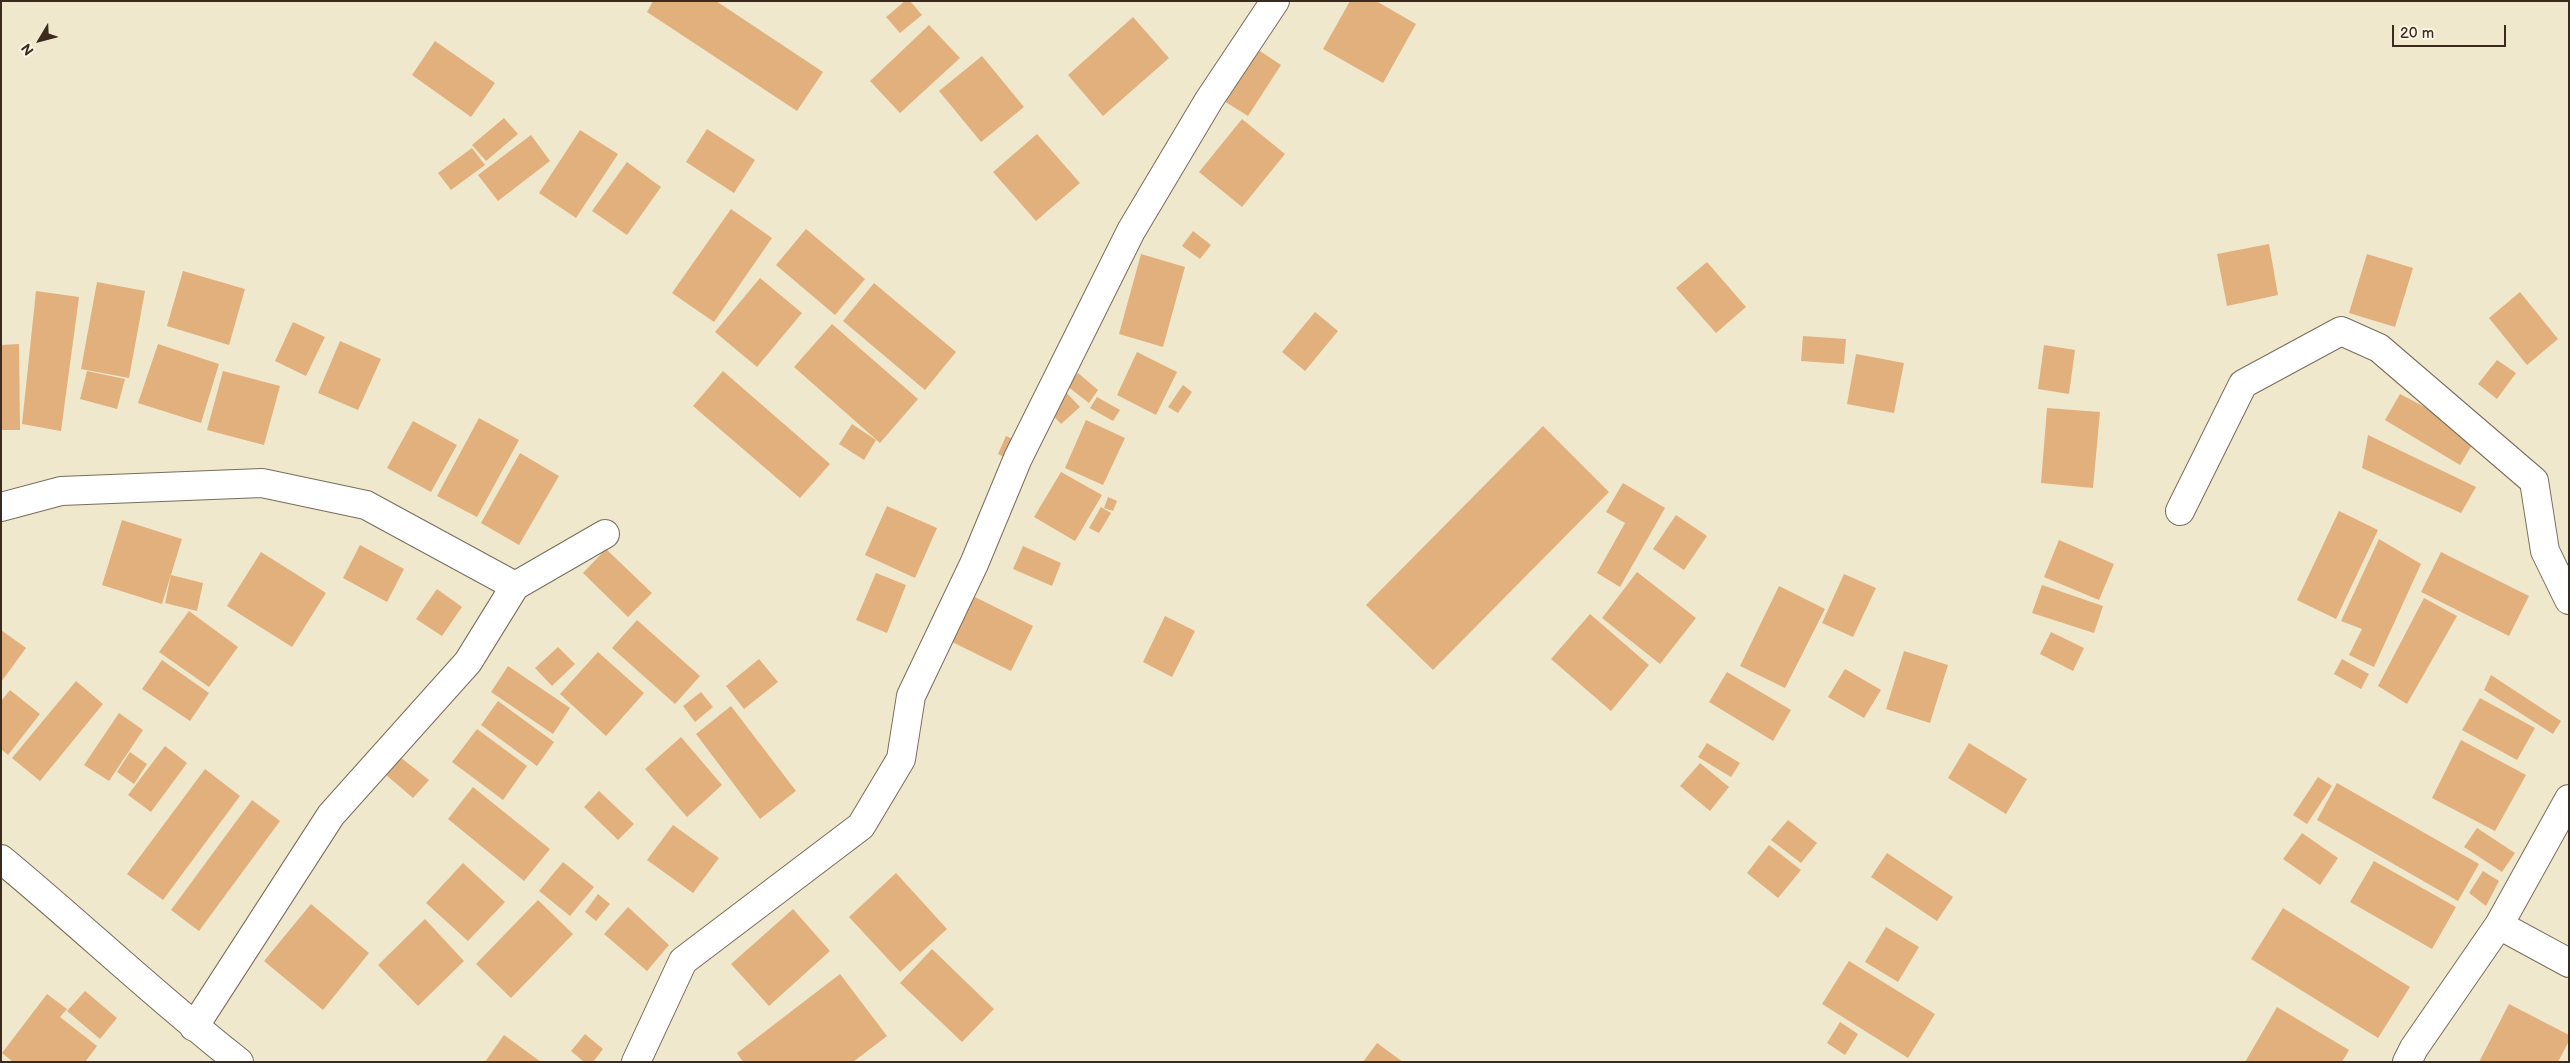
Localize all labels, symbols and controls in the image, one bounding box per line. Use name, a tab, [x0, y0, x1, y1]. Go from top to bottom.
north arrow	[15, 15, 65, 65]
scale bar	[2395, 15, 2509, 47]
text: 20 m	[2400, 24, 2434, 43]
text: N	[18, 40, 38, 59]

